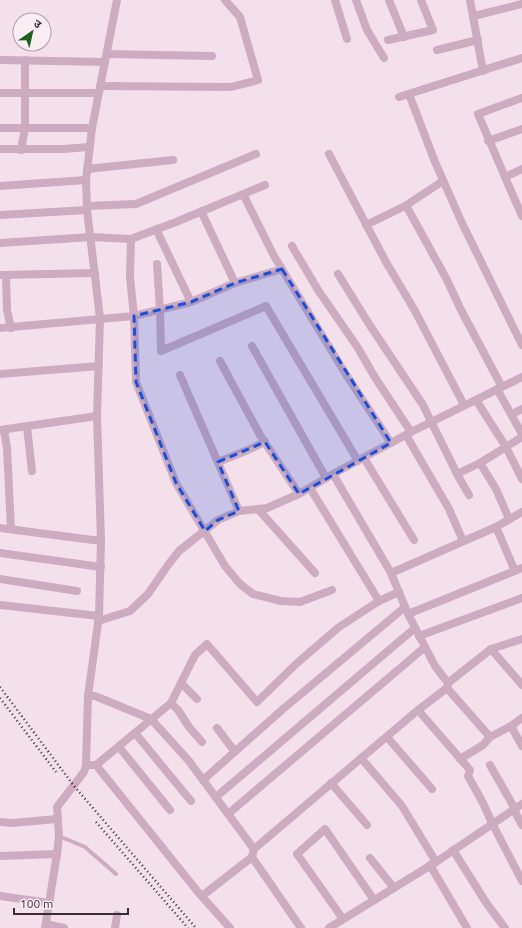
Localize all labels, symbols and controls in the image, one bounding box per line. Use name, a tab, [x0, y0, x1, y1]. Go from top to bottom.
north arrow	[12, 12, 52, 52]
text: उ	[32, 17, 44, 31]
scale bar	[14, 890, 128, 916]
text: 100 m	[20, 897, 53, 910]

